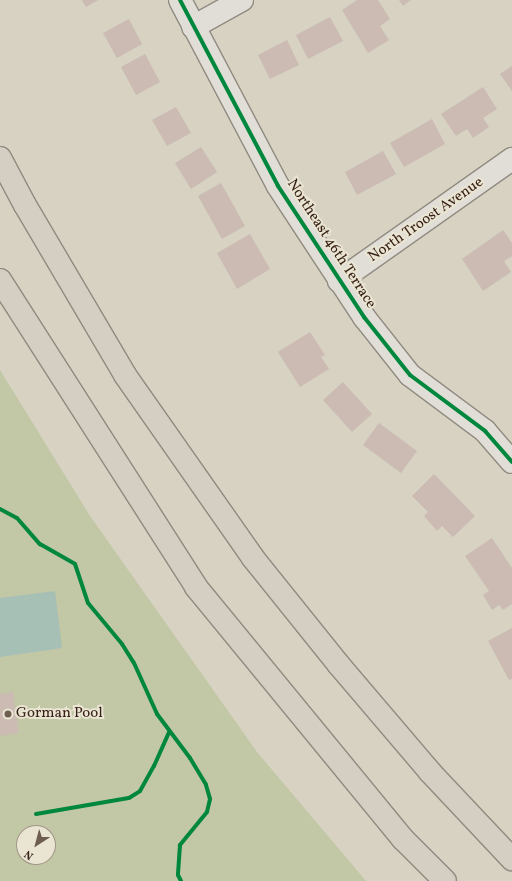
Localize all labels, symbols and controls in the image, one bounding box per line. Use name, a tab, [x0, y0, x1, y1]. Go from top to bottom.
street label: North Troost Avenue	[365, 173, 487, 267]
street label: Northeast 46th Terrace	[282, 176, 380, 312]
place label: Gorman Pool	[16, 705, 103, 723]
marker: Gorman Pool	[3, 709, 13, 719]
north arrow	[16, 825, 56, 865]
text: N	[22, 846, 37, 863]

